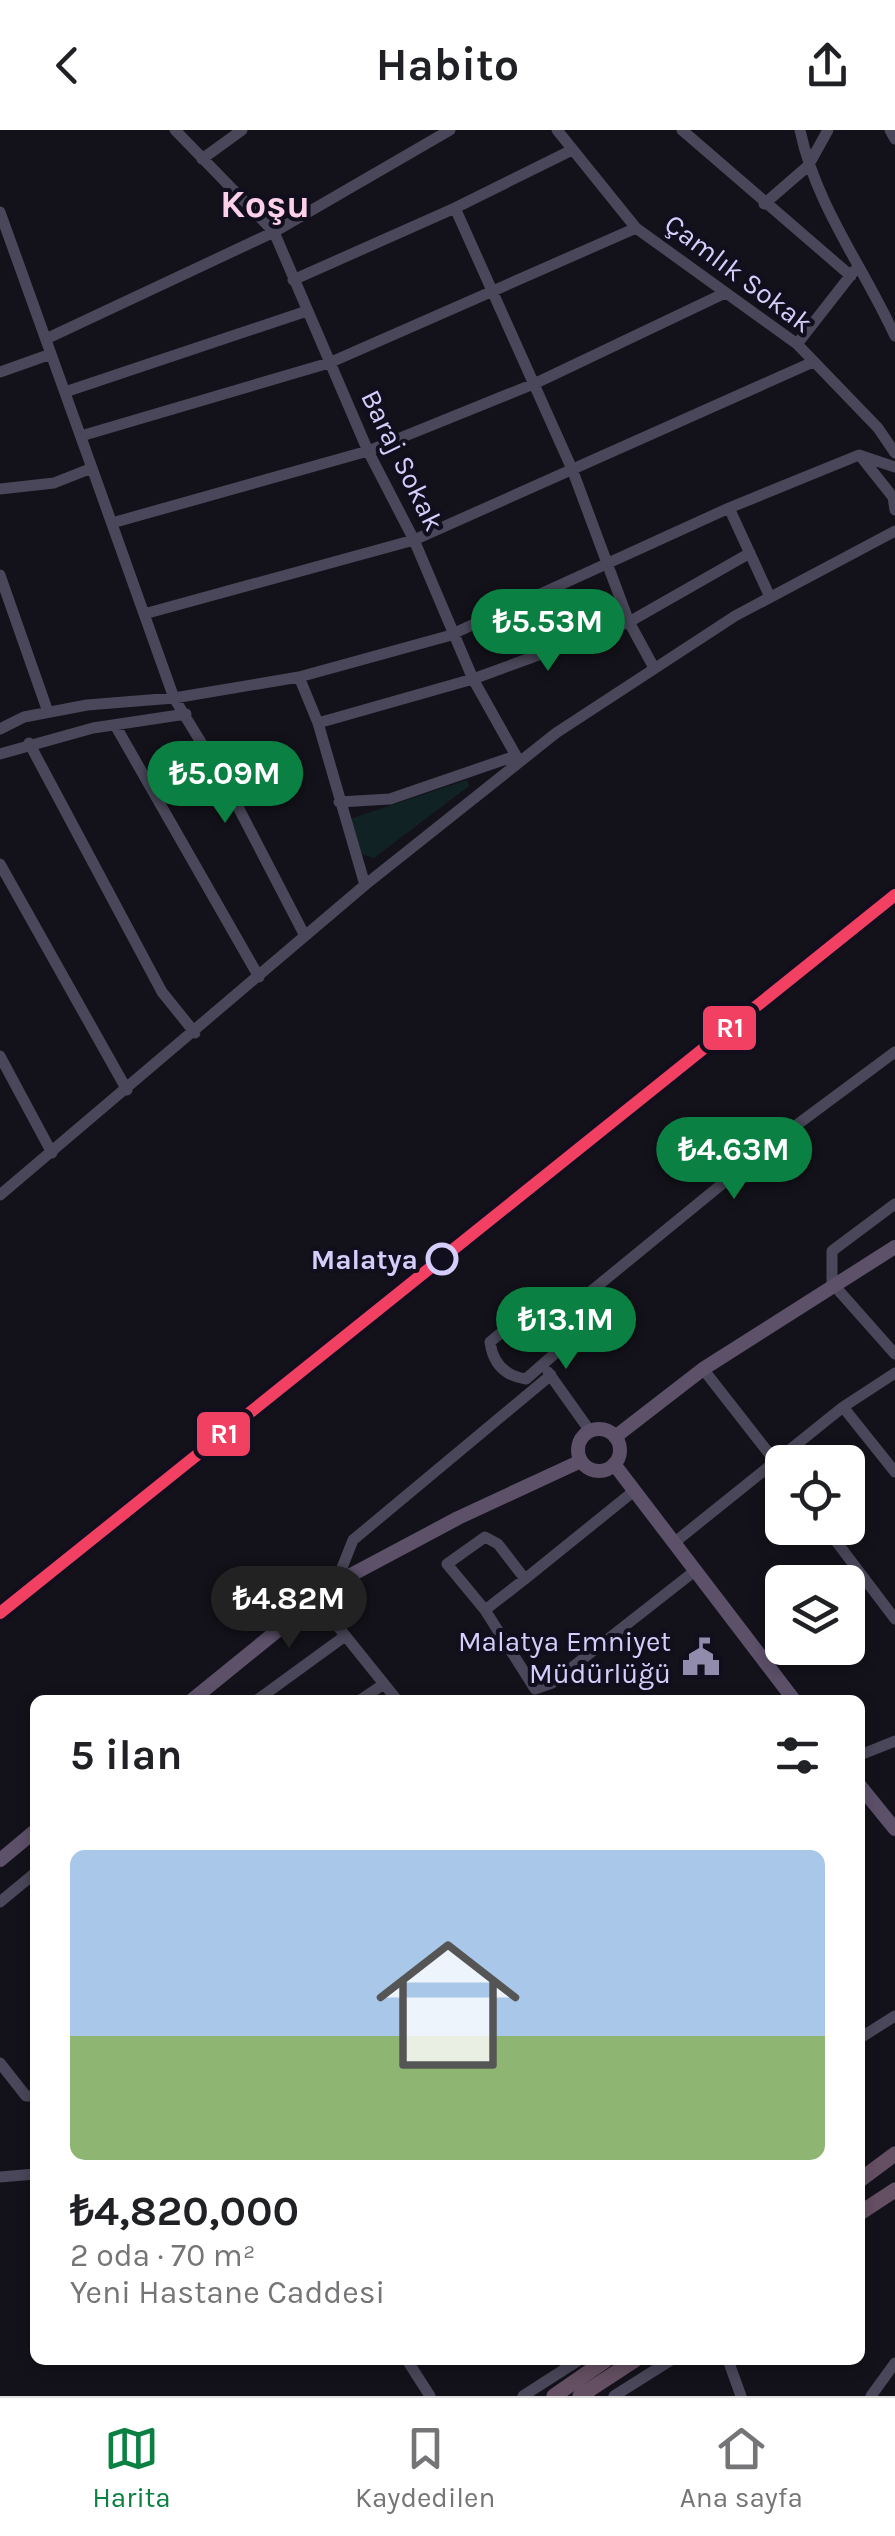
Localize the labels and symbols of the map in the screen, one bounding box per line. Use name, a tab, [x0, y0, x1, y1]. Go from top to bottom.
district label: Koşu	[220, 182, 310, 227]
street label: Çamlık Sokak	[658, 207, 819, 340]
street label: Baraj Sokak	[354, 384, 451, 536]
pin: ₺5.53M	[467, 589, 629, 674]
pin: ₺5.09M	[144, 741, 306, 826]
line badge: R1	[701, 1004, 758, 1052]
text: R1	[716, 1011, 744, 1044]
pin: ₺4.63M	[653, 1117, 815, 1202]
place label: Malatya	[311, 1243, 418, 1276]
marker: Malatya	[427, 1244, 457, 1274]
pin: ₺13.1M	[485, 1287, 647, 1372]
line badge: R1	[195, 1410, 252, 1458]
text: R1	[210, 1417, 238, 1450]
pin: ₺4.82M	[208, 1566, 370, 1651]
place label: Malatya Emniyet Müdürlüğü	[458, 1625, 671, 1690]
public building icon: Malatya Emniyet Müdürlüğü	[680, 1636, 722, 1678]

